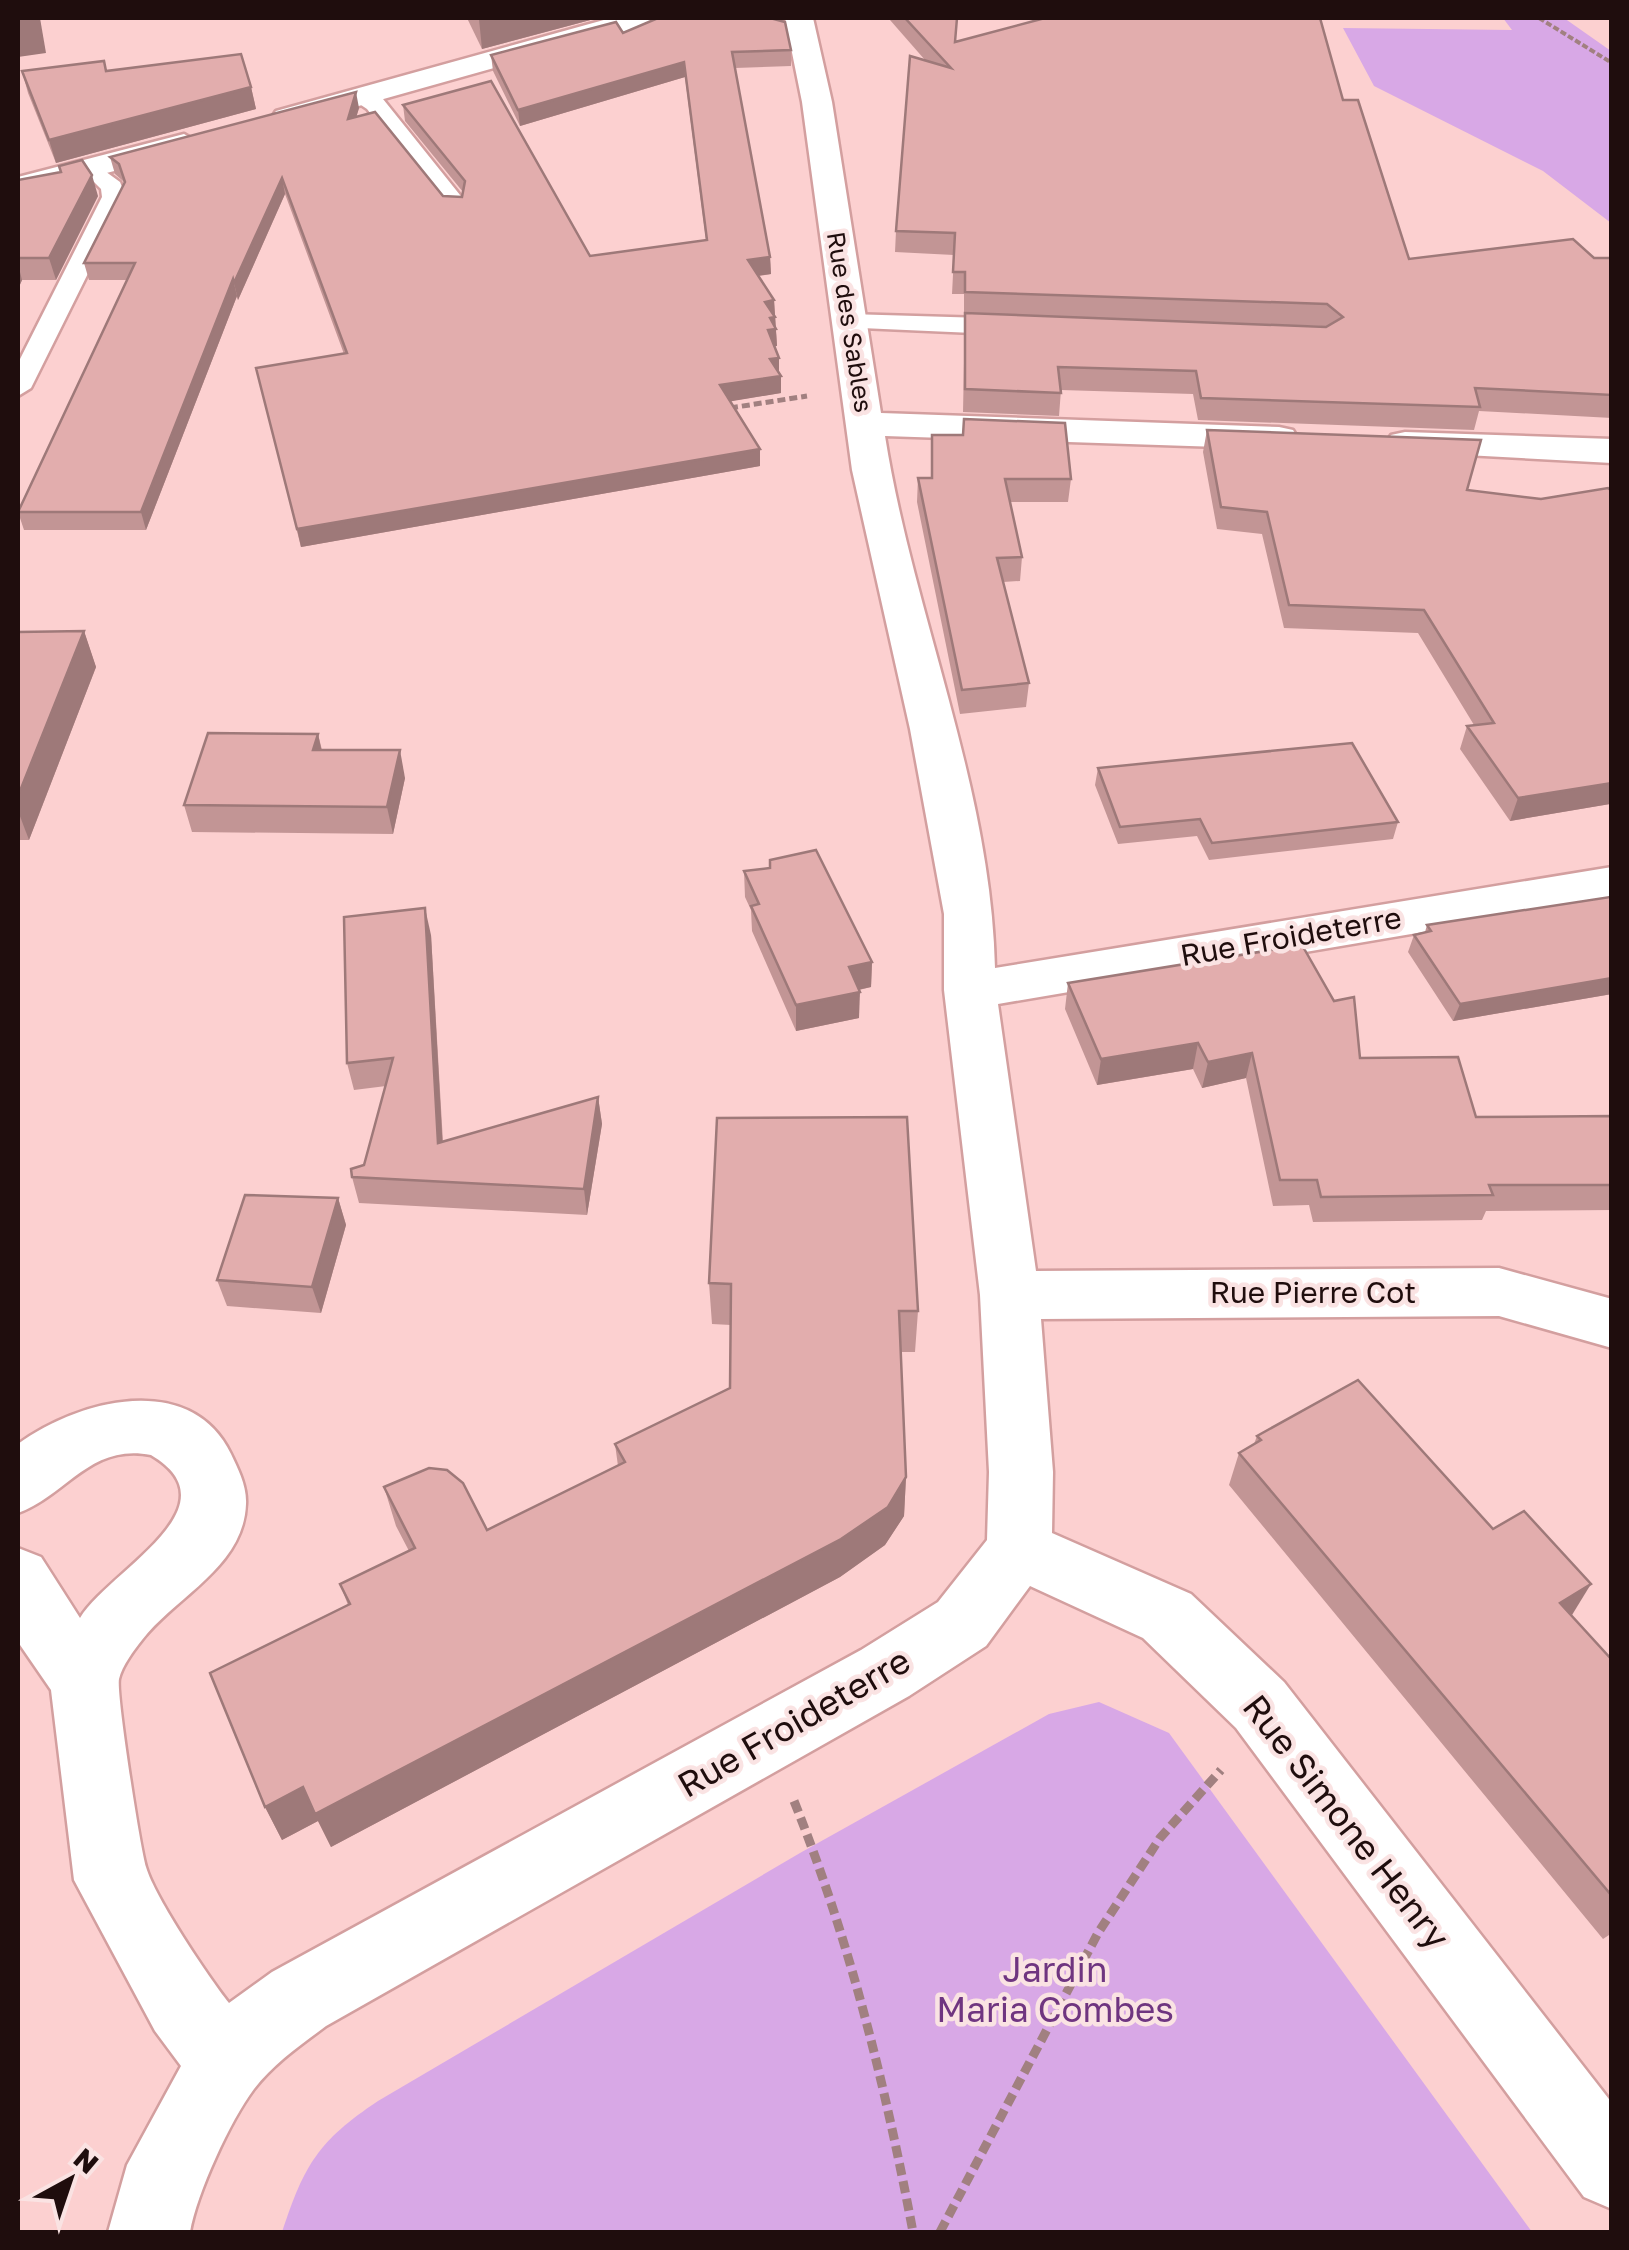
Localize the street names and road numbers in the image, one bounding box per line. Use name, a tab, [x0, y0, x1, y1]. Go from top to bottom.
street label: Rue des Sables	[821, 229, 880, 415]
street label: Rue Froideterre	[1177, 899, 1404, 973]
street label: Rue Pierre Cot	[1210, 1274, 1416, 1310]
street label: Rue Froideterre	[670, 1639, 917, 1806]
street label: Rue Simone Henry	[1235, 1686, 1459, 1957]

